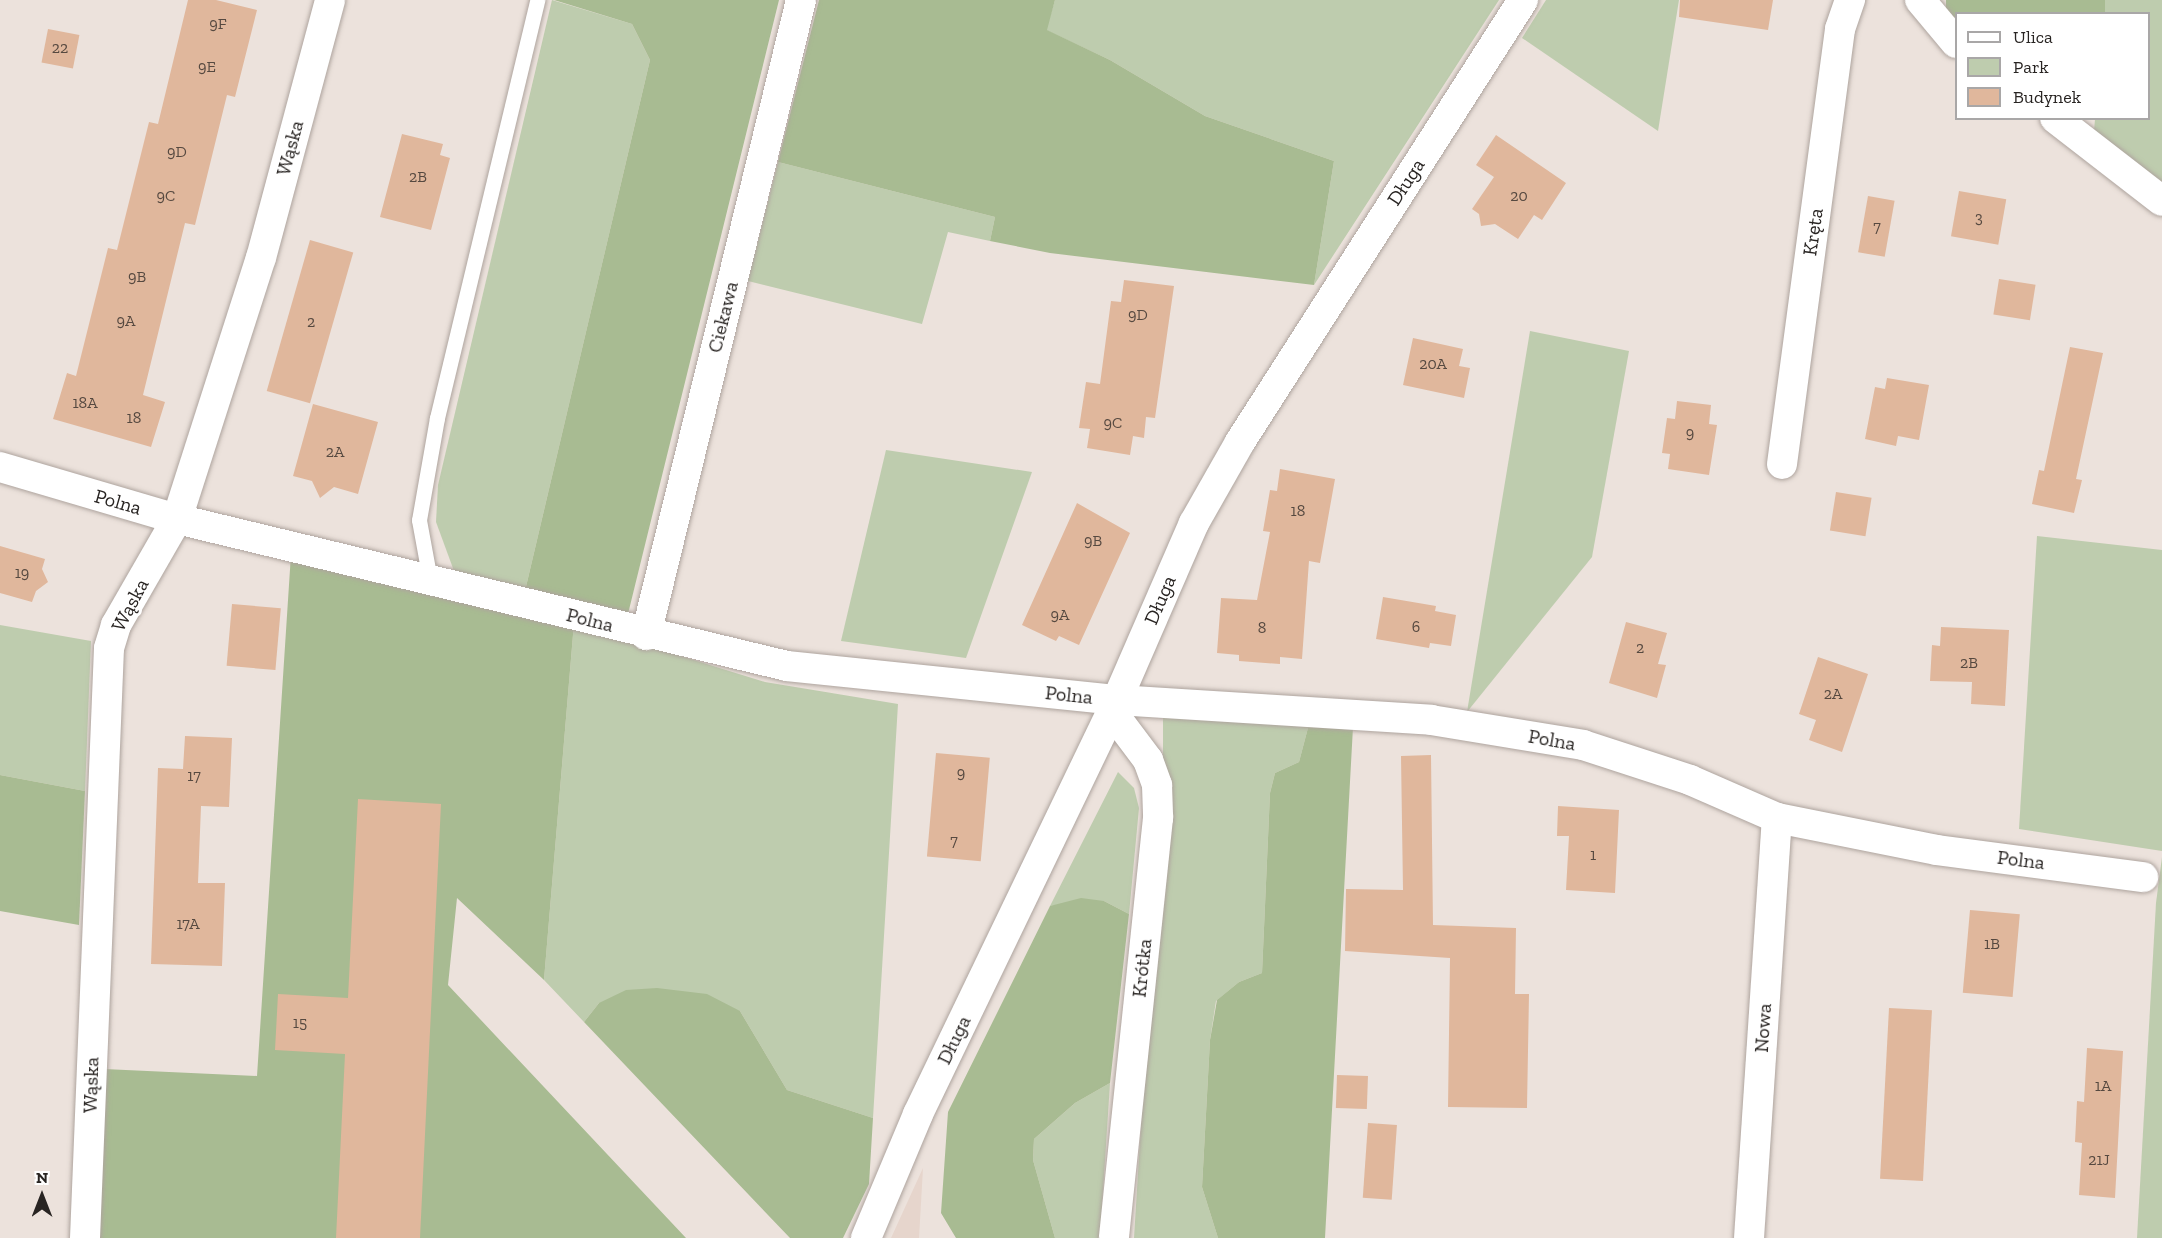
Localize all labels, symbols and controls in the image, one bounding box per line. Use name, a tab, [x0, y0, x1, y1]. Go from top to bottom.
legend	[1955, 12, 2150, 120]
house number: 9F	[209, 14, 227, 34]
text: Ulica	[2013, 26, 2053, 48]
house number: 22	[52, 38, 68, 58]
text: Park	[2013, 56, 2049, 78]
house number: 9E	[198, 57, 216, 77]
text: Budynek	[2013, 86, 2081, 108]
street label: Wąska	[271, 118, 309, 178]
house number: 9D	[167, 142, 187, 162]
street label: Długa	[1382, 154, 1430, 210]
house number: 2B	[409, 167, 427, 187]
house number: 9C	[157, 186, 175, 206]
house number: 20	[1510, 186, 1528, 206]
street label: Kręta	[1798, 207, 1828, 257]
house number: 3	[1975, 208, 1983, 228]
house number: 7	[1873, 217, 1881, 237]
house number: 9B	[128, 267, 146, 287]
street label: Ciekawa	[703, 279, 743, 355]
house number: 9D	[1128, 305, 1148, 325]
house number: 9A	[117, 311, 135, 331]
house number: 2	[307, 312, 315, 332]
house number: 20A	[1419, 354, 1447, 374]
house number: 18A	[72, 393, 98, 413]
house number: 18	[127, 408, 141, 428]
house number: 9C	[1104, 413, 1122, 433]
house number: 9	[1686, 423, 1694, 443]
house number: 2A	[326, 442, 344, 462]
street label: Polna	[92, 484, 144, 520]
house number: 18	[1291, 501, 1305, 521]
house number: 9B	[1084, 531, 1102, 551]
house number: 19	[15, 563, 29, 583]
street label: Długa	[1139, 572, 1181, 628]
street label: Wąska	[106, 575, 154, 635]
street label: Polna	[564, 603, 616, 637]
house number: 9A	[1051, 605, 1069, 625]
house number: 6	[1412, 617, 1420, 637]
house number: 8	[1258, 618, 1266, 638]
house number: 2	[1636, 638, 1644, 658]
house number: 2B	[1960, 653, 1978, 673]
street label: Polna	[1044, 681, 1094, 709]
house number: 2A	[1824, 684, 1842, 704]
street label: Polna	[1526, 724, 1578, 756]
house number: 9	[957, 763, 965, 783]
house number: 17	[187, 766, 201, 786]
house number: 7	[950, 831, 958, 851]
house number: 1	[1590, 845, 1596, 865]
street label: Polna	[1996, 845, 2046, 875]
house number: 17A	[176, 914, 200, 934]
house number: 1B	[1984, 934, 2000, 954]
street label: Krótka	[1127, 937, 1157, 999]
street label: Nowa	[1749, 1003, 1777, 1053]
street label: Długa	[932, 1012, 976, 1068]
house number: 15	[293, 1013, 307, 1033]
street label: Wąska	[78, 1056, 104, 1114]
house number: 1A	[2095, 1076, 2111, 1096]
house number: 21J	[2088, 1150, 2110, 1170]
north arrow	[12, 1166, 72, 1226]
text: N	[36, 1168, 48, 1187]

